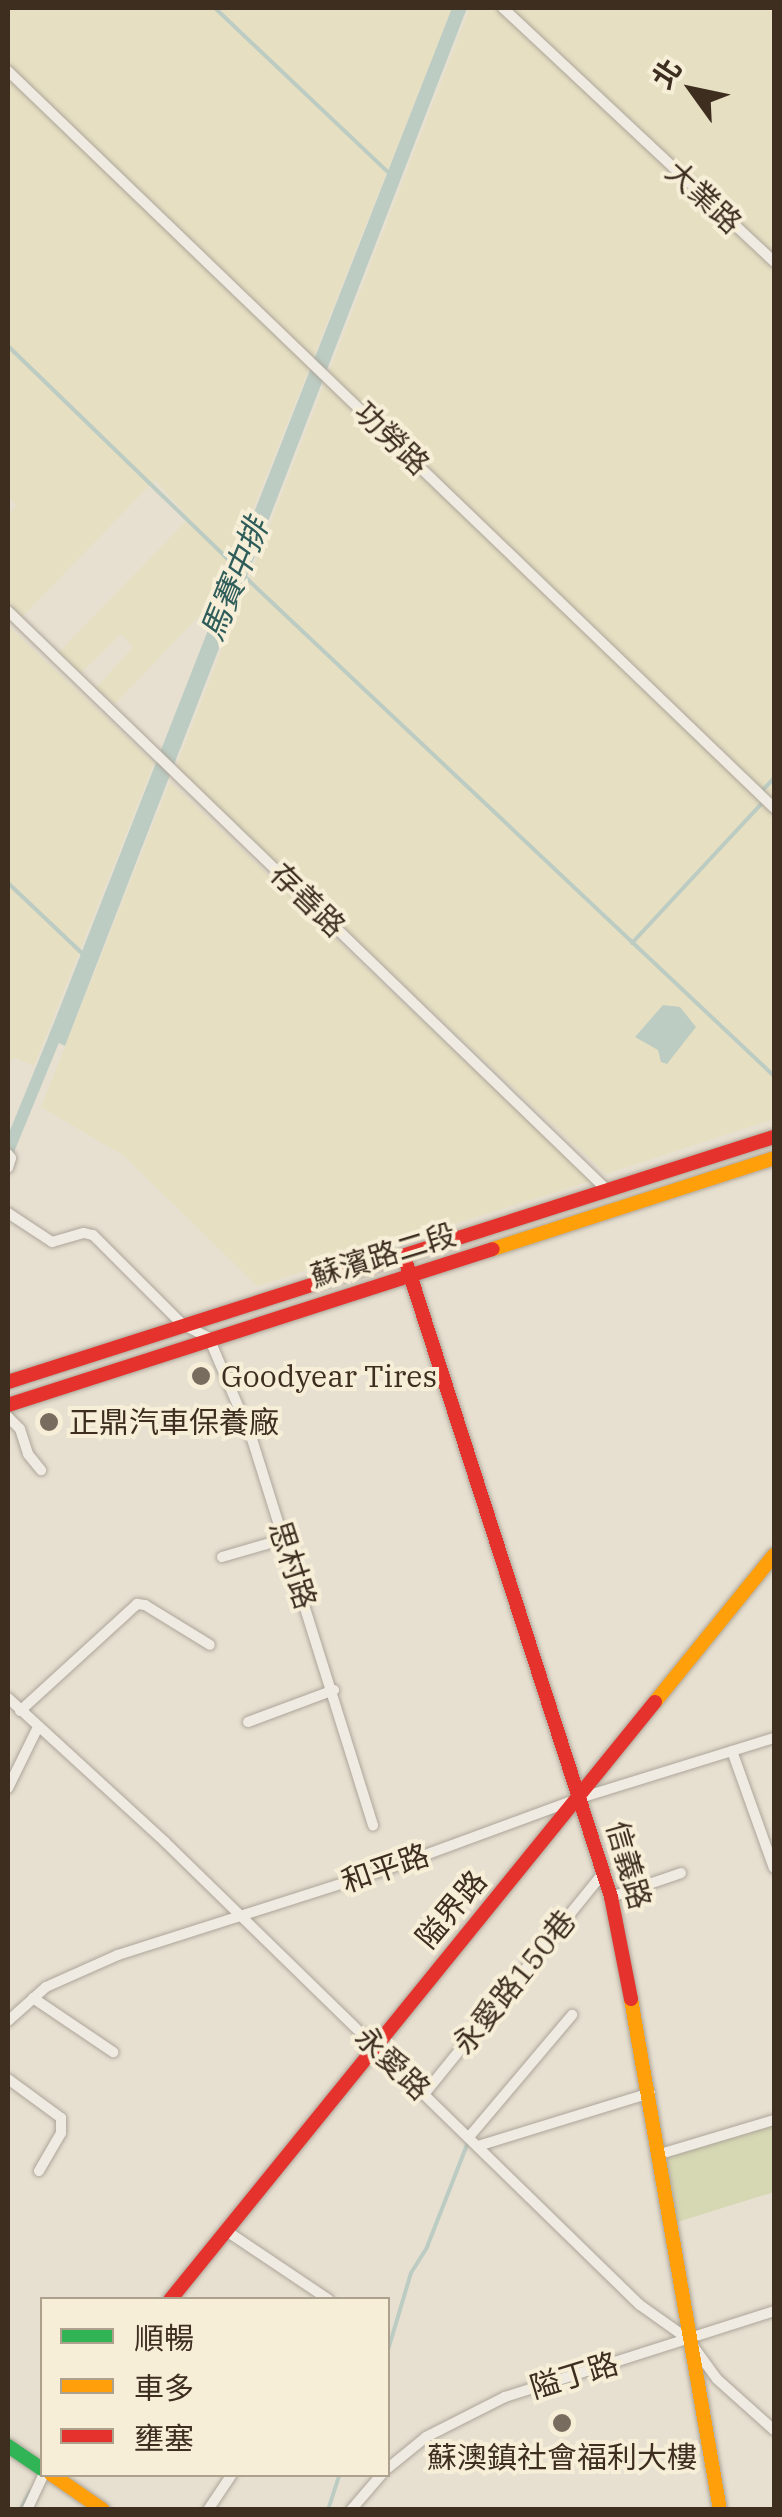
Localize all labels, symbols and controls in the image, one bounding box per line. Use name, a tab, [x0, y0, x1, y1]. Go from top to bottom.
north arrow	[642, 40, 742, 140]
text: 北	[643, 52, 690, 95]
street label: 大業路	[659, 153, 749, 241]
street label: 功勞路	[347, 394, 437, 482]
water label: 馬賽中排	[192, 512, 276, 646]
street label: 存善路	[263, 856, 353, 944]
street label: 蘇濱路二段	[306, 1216, 460, 1294]
place label: Goodyear Tires	[221, 1358, 437, 1394]
marker: Goodyear Tires	[190, 1365, 212, 1387]
place label: 正鼎汽車保養廠	[69, 1404, 279, 1440]
marker: 正鼎汽車保養廠	[38, 1411, 60, 1433]
street label: 思村路	[262, 1517, 324, 1613]
street label: 信義路	[599, 1817, 659, 1913]
street label: 和平路	[337, 1836, 433, 1900]
street label: 隘界路	[408, 1863, 494, 1955]
street label: 永愛路150巷	[445, 1903, 583, 2061]
street label: 永愛路	[348, 2019, 438, 2107]
legend	[40, 2297, 390, 2477]
text: 順暢	[134, 2318, 194, 2357]
street label: 隘丁路	[526, 2345, 622, 2405]
text: 車多	[134, 2368, 194, 2407]
marker: 蘇澳鎮社會福利大樓	[551, 2412, 573, 2434]
text: 壅塞	[134, 2418, 194, 2457]
place label: 蘇澳鎮社會福利大樓	[427, 2439, 697, 2475]

